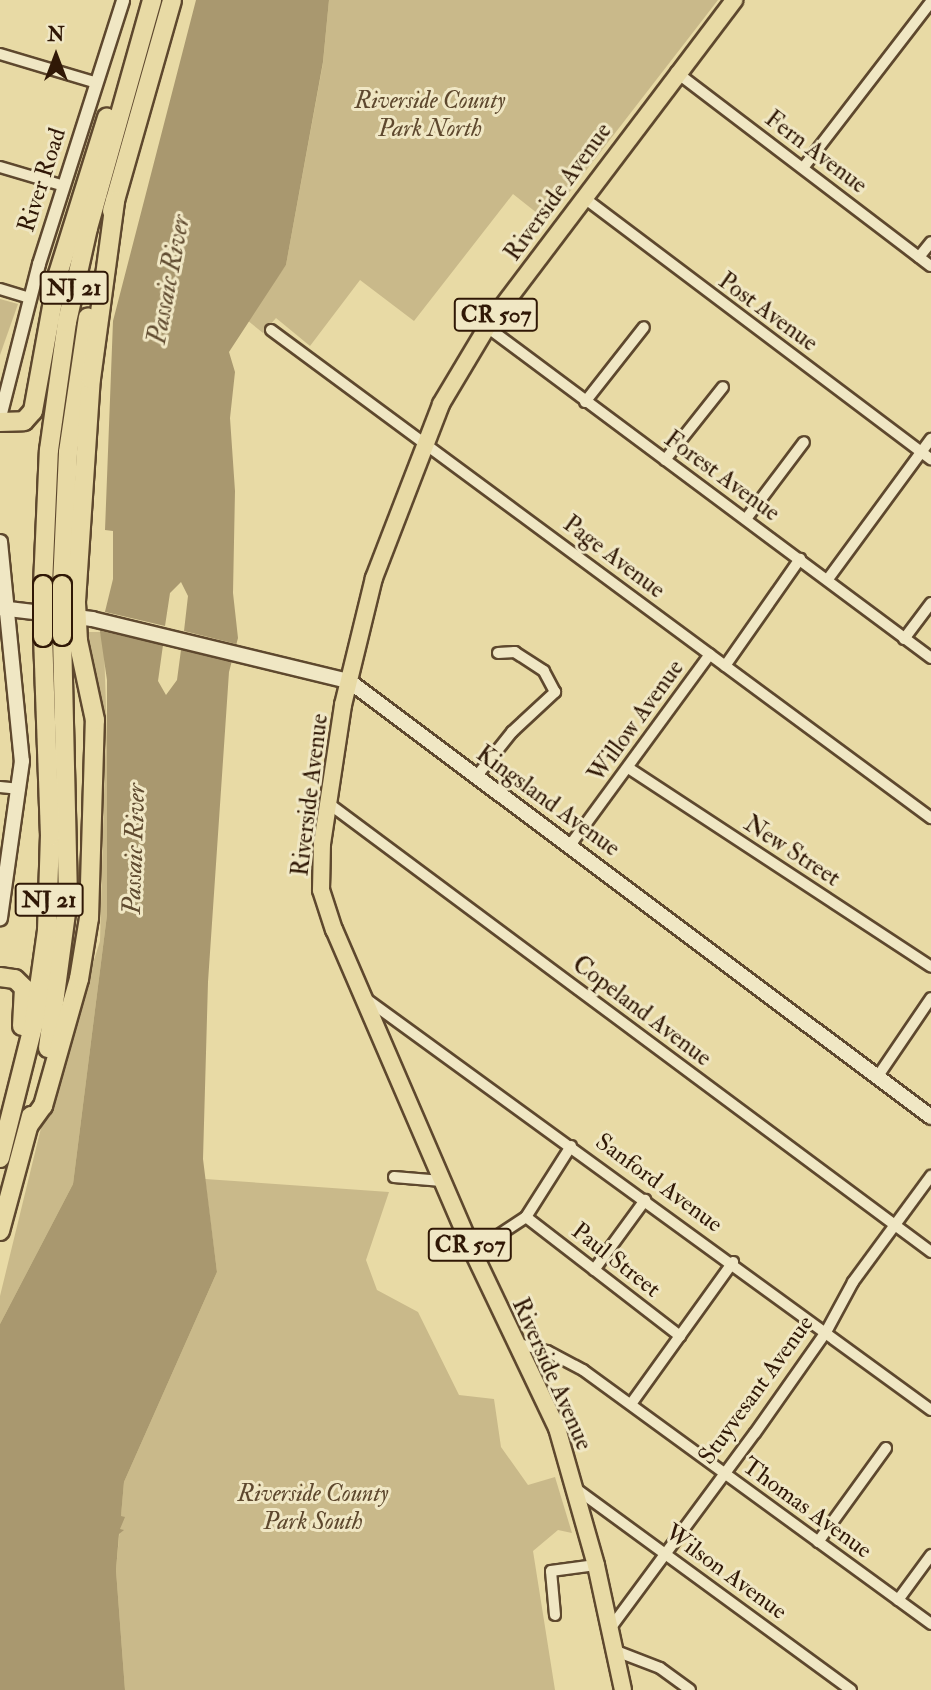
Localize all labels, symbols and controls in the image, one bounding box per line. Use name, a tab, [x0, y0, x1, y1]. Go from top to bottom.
north arrow	[21, 21, 91, 91]
text: N	[47, 23, 65, 47]
park label: Riverside County Park North	[354, 87, 506, 143]
street label: Fern Avenue	[759, 104, 873, 200]
street label: Riverside Avenue	[498, 117, 618, 267]
street label: River Road	[12, 124, 72, 236]
water label: Passaic River	[142, 213, 198, 347]
street label: Post Avenue	[713, 266, 823, 358]
road number: NJ 21	[39, 268, 109, 308]
road number: CR 507	[452, 296, 540, 334]
street label: Forest Avenue	[659, 425, 785, 527]
street label: Page Avenue	[558, 509, 670, 605]
street label: Willow Avenue	[582, 654, 690, 788]
street label: Riverside Avenue	[286, 712, 334, 878]
street label: Kingsland Avenue	[471, 739, 625, 863]
water label: Passaic River	[117, 783, 153, 915]
street label: New Street	[739, 809, 845, 893]
road number: NJ 21	[14, 880, 84, 920]
street label: Copeland Avenue	[567, 950, 717, 1072]
street label: Sanford Avenue	[590, 1127, 728, 1239]
street label: Paul Street	[566, 1216, 666, 1304]
road number: CR 507	[426, 1226, 514, 1264]
street label: Riverside Avenue	[506, 1293, 598, 1455]
street label: Stuyvesant Avenue	[692, 1310, 820, 1470]
street label: Thomas Avenue	[737, 1451, 877, 1565]
park label: Riverside County Park South	[237, 1480, 389, 1536]
street label: Wilson Avenue	[659, 1518, 793, 1626]

